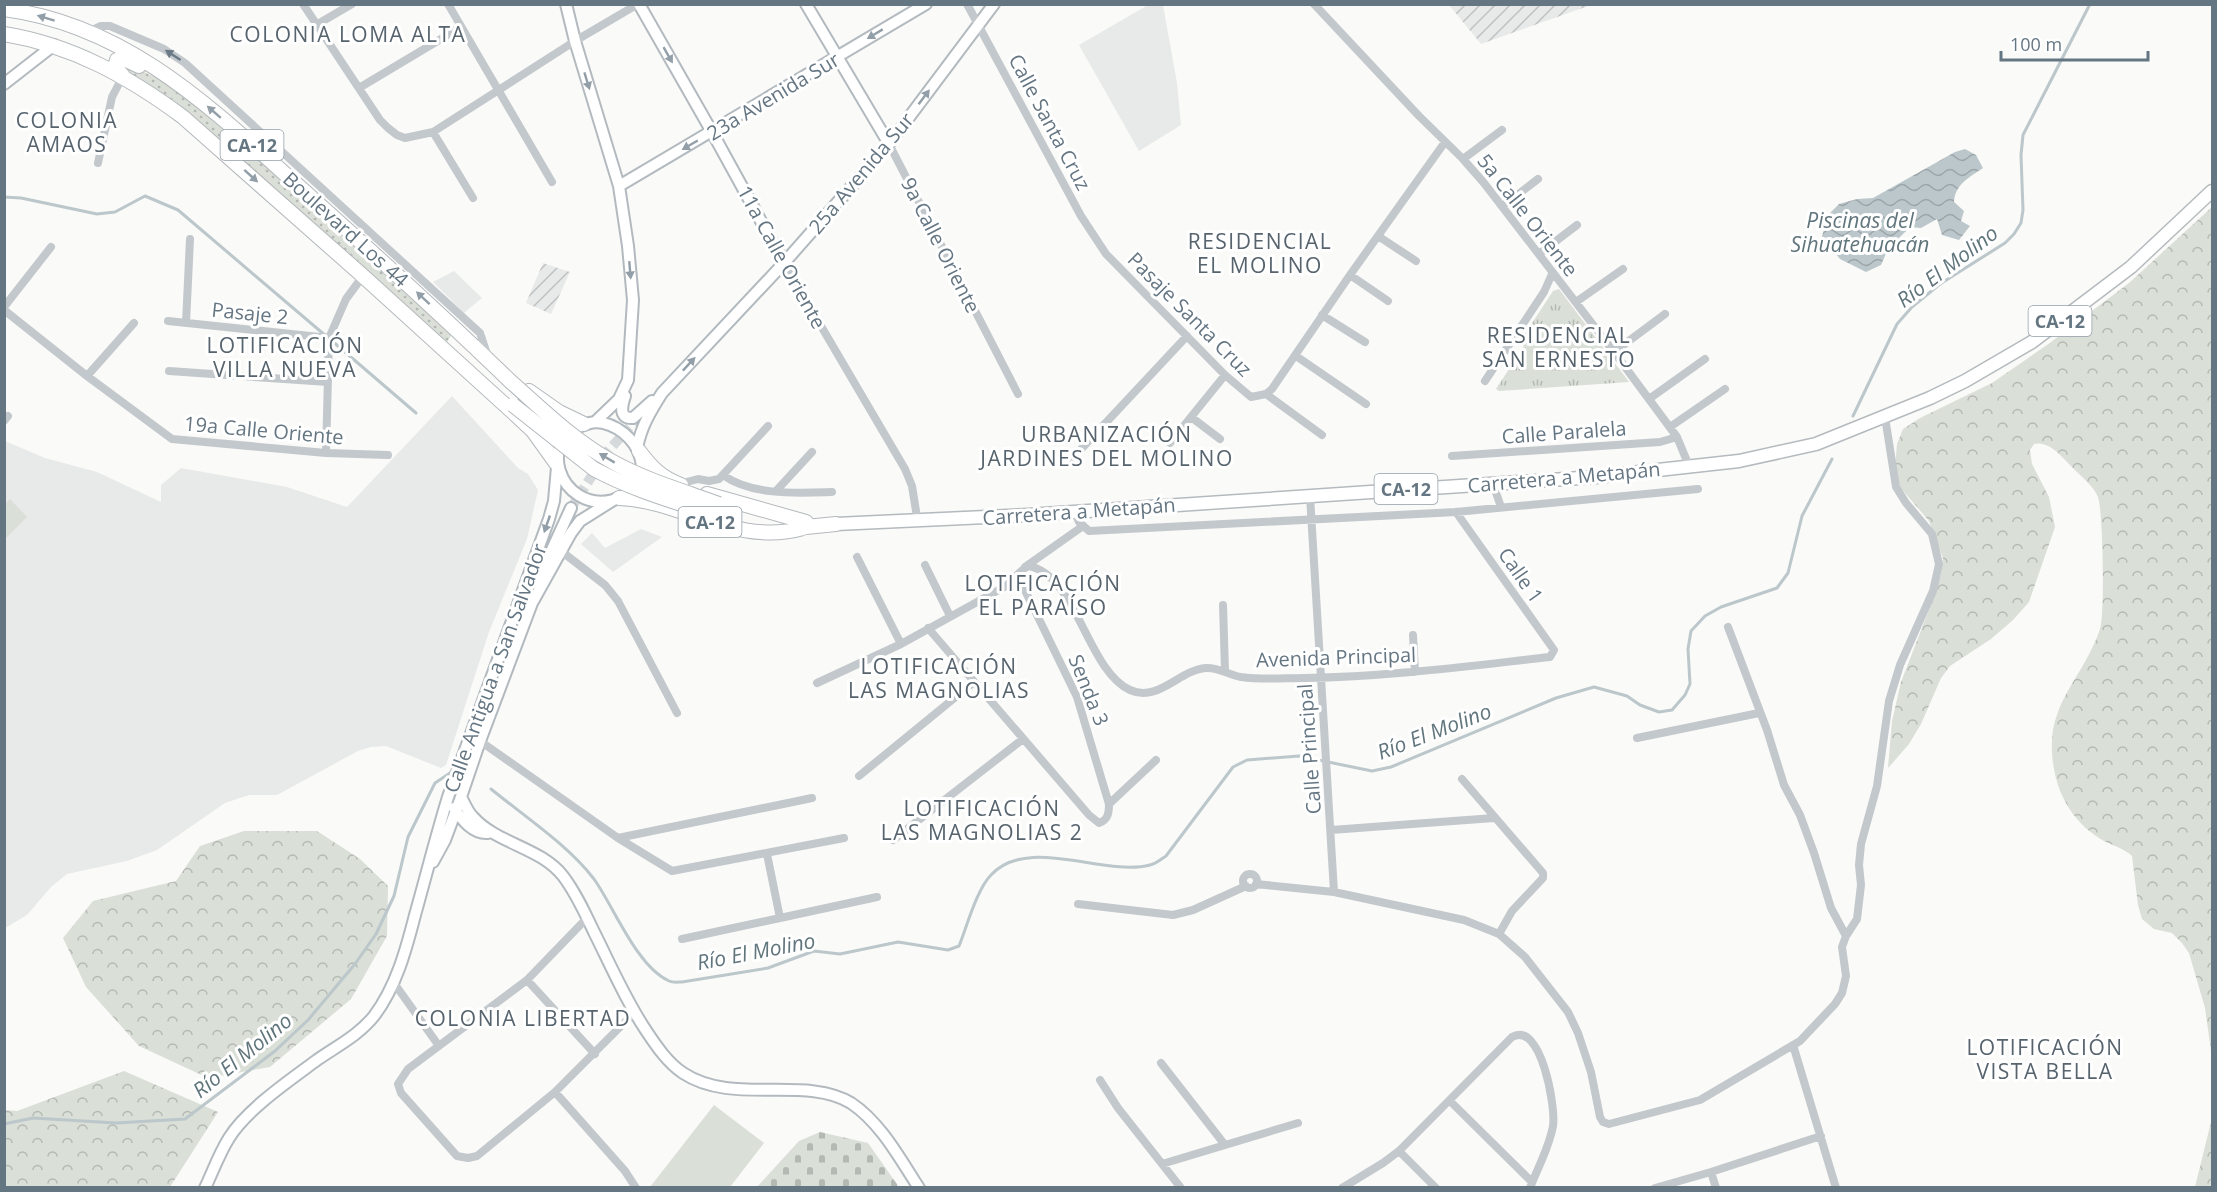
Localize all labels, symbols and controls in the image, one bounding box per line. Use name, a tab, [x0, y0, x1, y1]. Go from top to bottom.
one-way arrow	[37, 13, 55, 22]
district label: COLONIA LOMA ALTA	[230, 20, 466, 48]
scale bar	[2001, 24, 2148, 62]
one-way arrow	[867, 29, 883, 40]
text: 100 m	[2010, 32, 2062, 56]
street label: 23a Avenida Sur	[702, 46, 844, 146]
one-way arrow	[663, 47, 673, 64]
one-way arrow	[165, 49, 181, 61]
street label: Calle Santa Cruz	[1003, 49, 1097, 195]
one-way arrow	[583, 72, 592, 90]
one-way arrow	[918, 90, 930, 106]
one-way arrow	[207, 105, 222, 119]
district label: COLONIA AMAOS	[16, 106, 118, 158]
street label: 25a Avenida Sur	[802, 107, 920, 239]
road number: CA-12	[220, 130, 284, 160]
one-way arrow	[682, 139, 698, 150]
street label: 5a Calle Oriente	[1472, 148, 1584, 282]
street label: Boulevard Los 44	[277, 165, 415, 293]
one-way arrow	[243, 169, 258, 182]
street label: 9a Calle Oriente	[895, 173, 987, 317]
street label: 11a Calle Oriente	[731, 180, 833, 334]
water label: Piscinas del Sihuatehuacán	[1791, 206, 1929, 258]
water label: Río El Molino	[1891, 219, 2003, 313]
district label: RESIDENCIAL EL MOLINO	[1188, 227, 1332, 279]
street label: Pasaje Santa Cruz	[1122, 246, 1258, 382]
one-way arrow	[626, 261, 635, 280]
one-way arrow	[416, 291, 430, 305]
street label: Pasaje 2	[210, 296, 290, 330]
road number: CA-12	[2028, 306, 2092, 336]
district label: RESIDENCIAL SAN ERNESTO	[1482, 321, 1636, 373]
district label: LOTIFICACIÓN VILLA NUEVA	[206, 331, 364, 383]
one-way arrow	[682, 357, 696, 372]
street label: 19a Calle Oriente	[183, 410, 345, 450]
street label: Calle Paralela	[1501, 414, 1627, 450]
district label: URBANIZACIÓN JARDINES DEL MOLINO	[978, 420, 1234, 472]
one-way arrow	[599, 453, 615, 464]
street label: Carretera a Metapán	[1466, 455, 1662, 499]
road number: CA-12	[1374, 474, 1438, 504]
street label: Carretera a Metapán	[982, 491, 1176, 531]
road number: CA-12	[678, 507, 742, 537]
one-way arrow	[541, 516, 551, 534]
street label: Calle Antigua a San Salvador	[437, 540, 553, 796]
street label: Calle 1	[1492, 542, 1550, 608]
district label: LOTIFICACIÓN EL PARAÍSO	[964, 569, 1122, 621]
street label: Avenida Principal	[1255, 641, 1417, 673]
street label: Senda 3	[1063, 650, 1115, 730]
district label: LOTIFICACIÓN LAS MAGNOLIAS	[848, 652, 1030, 704]
street label: Calle Principal	[1291, 683, 1327, 815]
water label: Río El Molino	[1373, 696, 1495, 766]
district label: LOTIFICACIÓN LAS MAGNOLIAS 2	[881, 794, 1083, 846]
water label: Río El Molino	[694, 926, 818, 976]
district label: COLONIA LIBERTAD	[415, 1004, 631, 1032]
water label: Río El Molino	[187, 1006, 297, 1104]
district label: LOTIFICACIÓN VISTA BELLA	[1966, 1033, 2124, 1085]

